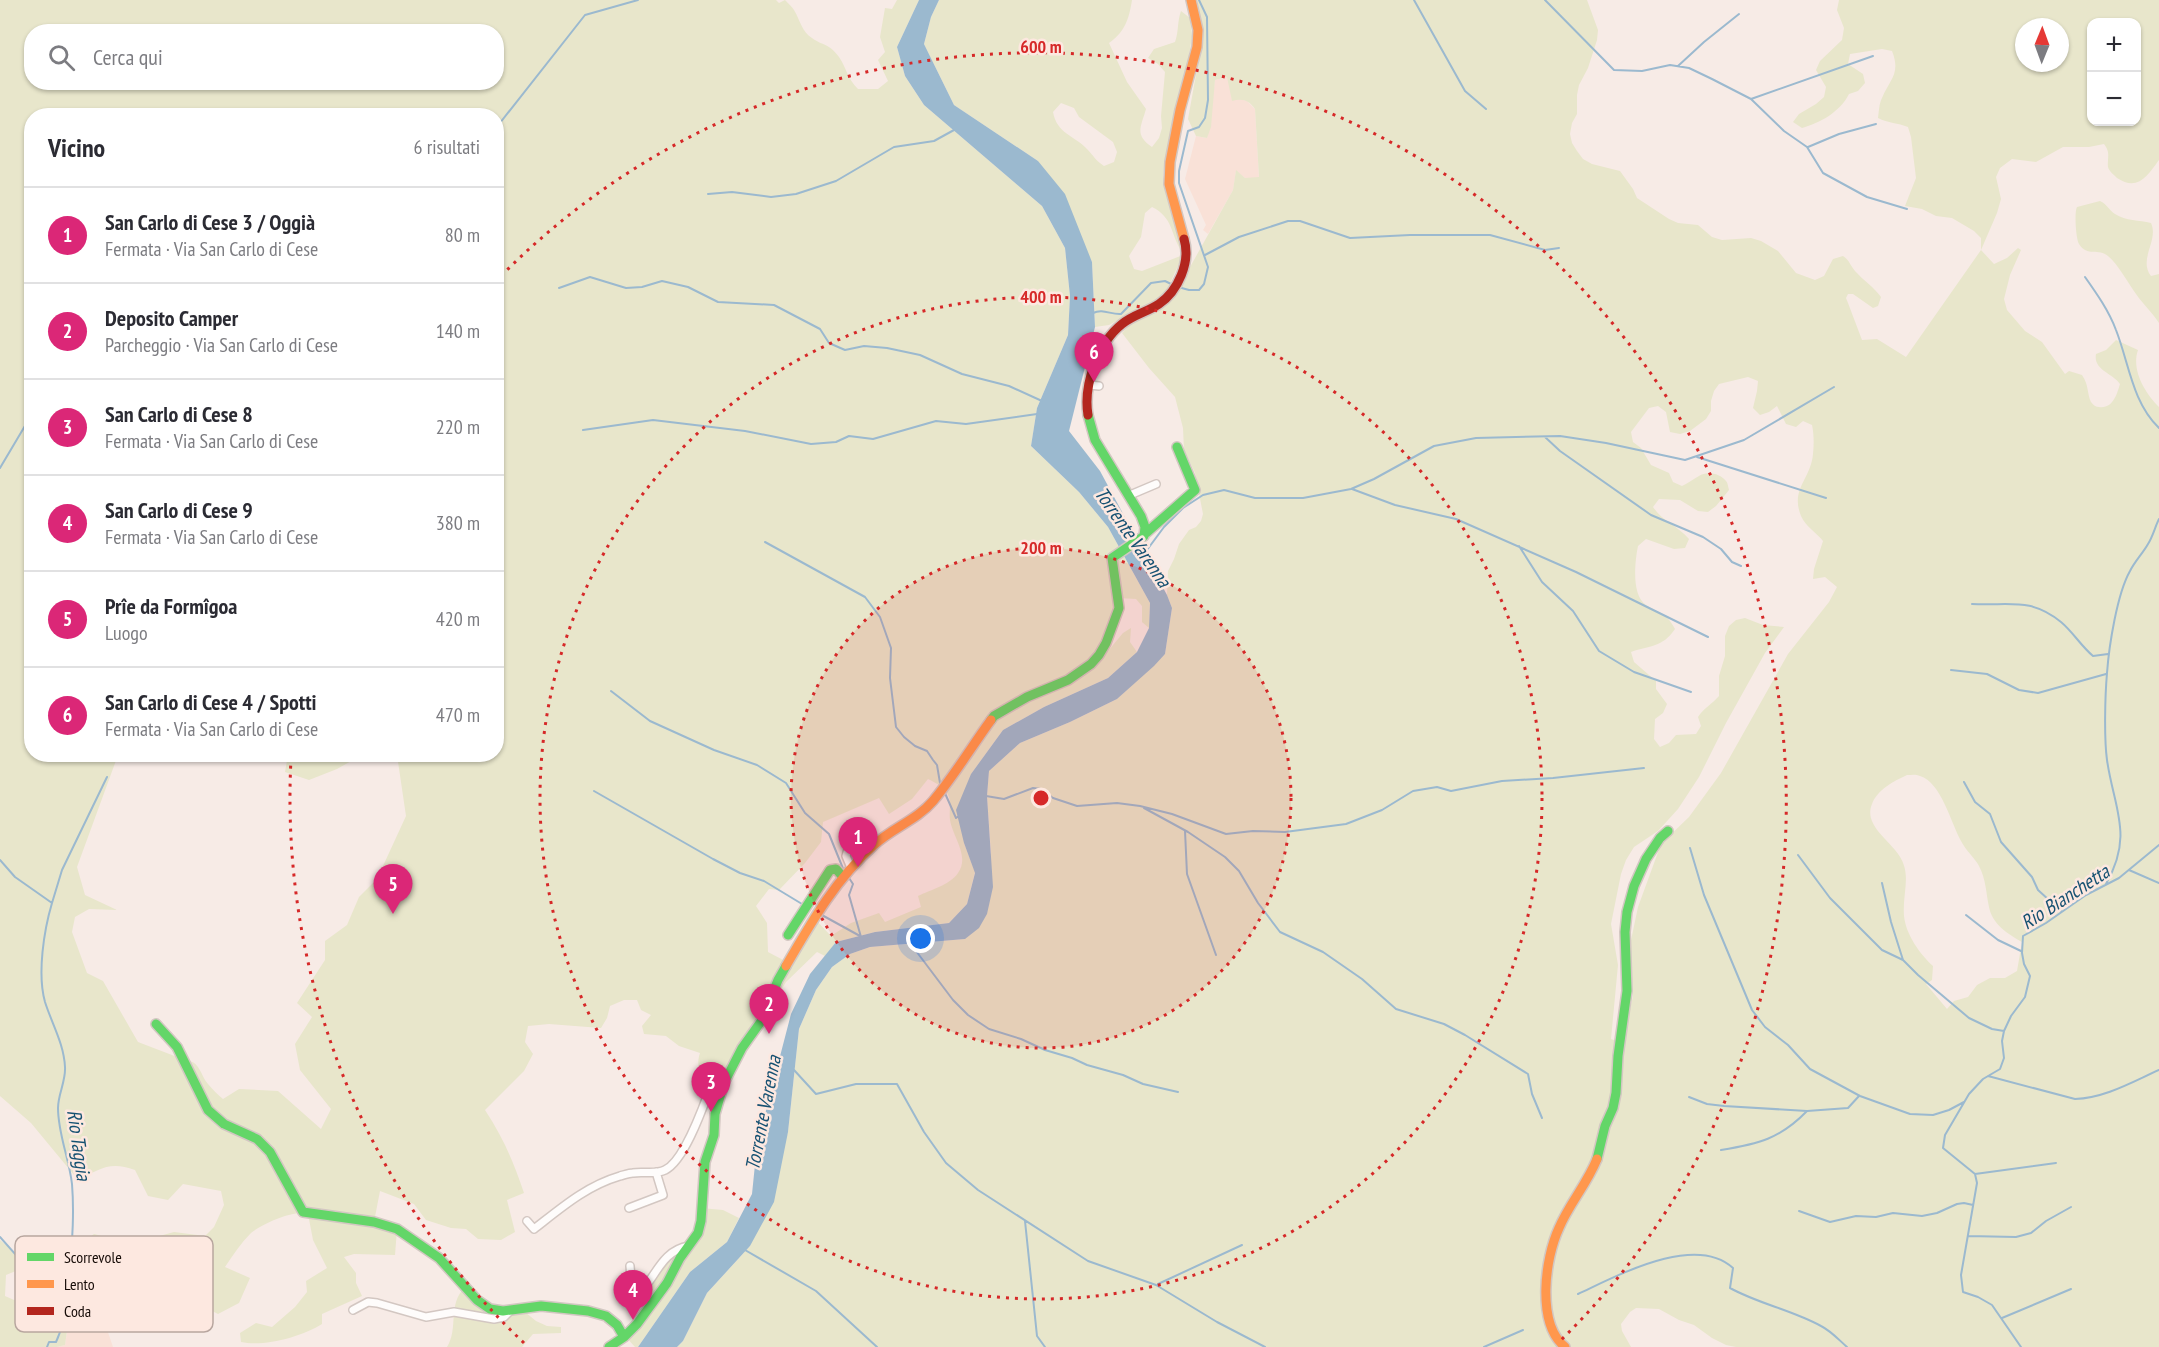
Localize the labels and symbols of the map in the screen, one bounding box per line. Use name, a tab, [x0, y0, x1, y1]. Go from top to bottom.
north arrow	[2015, 18, 2069, 72]
text: 600 m	[1020, 35, 1062, 58]
text: 400 m	[1020, 285, 1062, 308]
pin: 6	[1074, 332, 1114, 382]
water label: Torrente Varenna	[1089, 482, 1178, 593]
text: 200 m	[1020, 536, 1062, 559]
centre of rings	[1031, 788, 1051, 808]
pin: 1	[838, 818, 878, 867]
water label: Rio Bianchetta	[2016, 858, 2115, 935]
pin: 5	[374, 864, 412, 914]
your location	[906, 924, 935, 953]
pin: 2	[750, 984, 788, 1034]
water label: Torrente Varenna	[739, 1052, 787, 1173]
pin: 3	[692, 1062, 730, 1112]
water label: Rio Taggia	[61, 1108, 97, 1183]
legend	[15, 1236, 213, 1332]
text: Scorrevole	[64, 1247, 122, 1267]
pin: 4	[614, 1270, 652, 1320]
text: Lento	[64, 1274, 95, 1294]
text: Coda	[64, 1301, 91, 1321]

